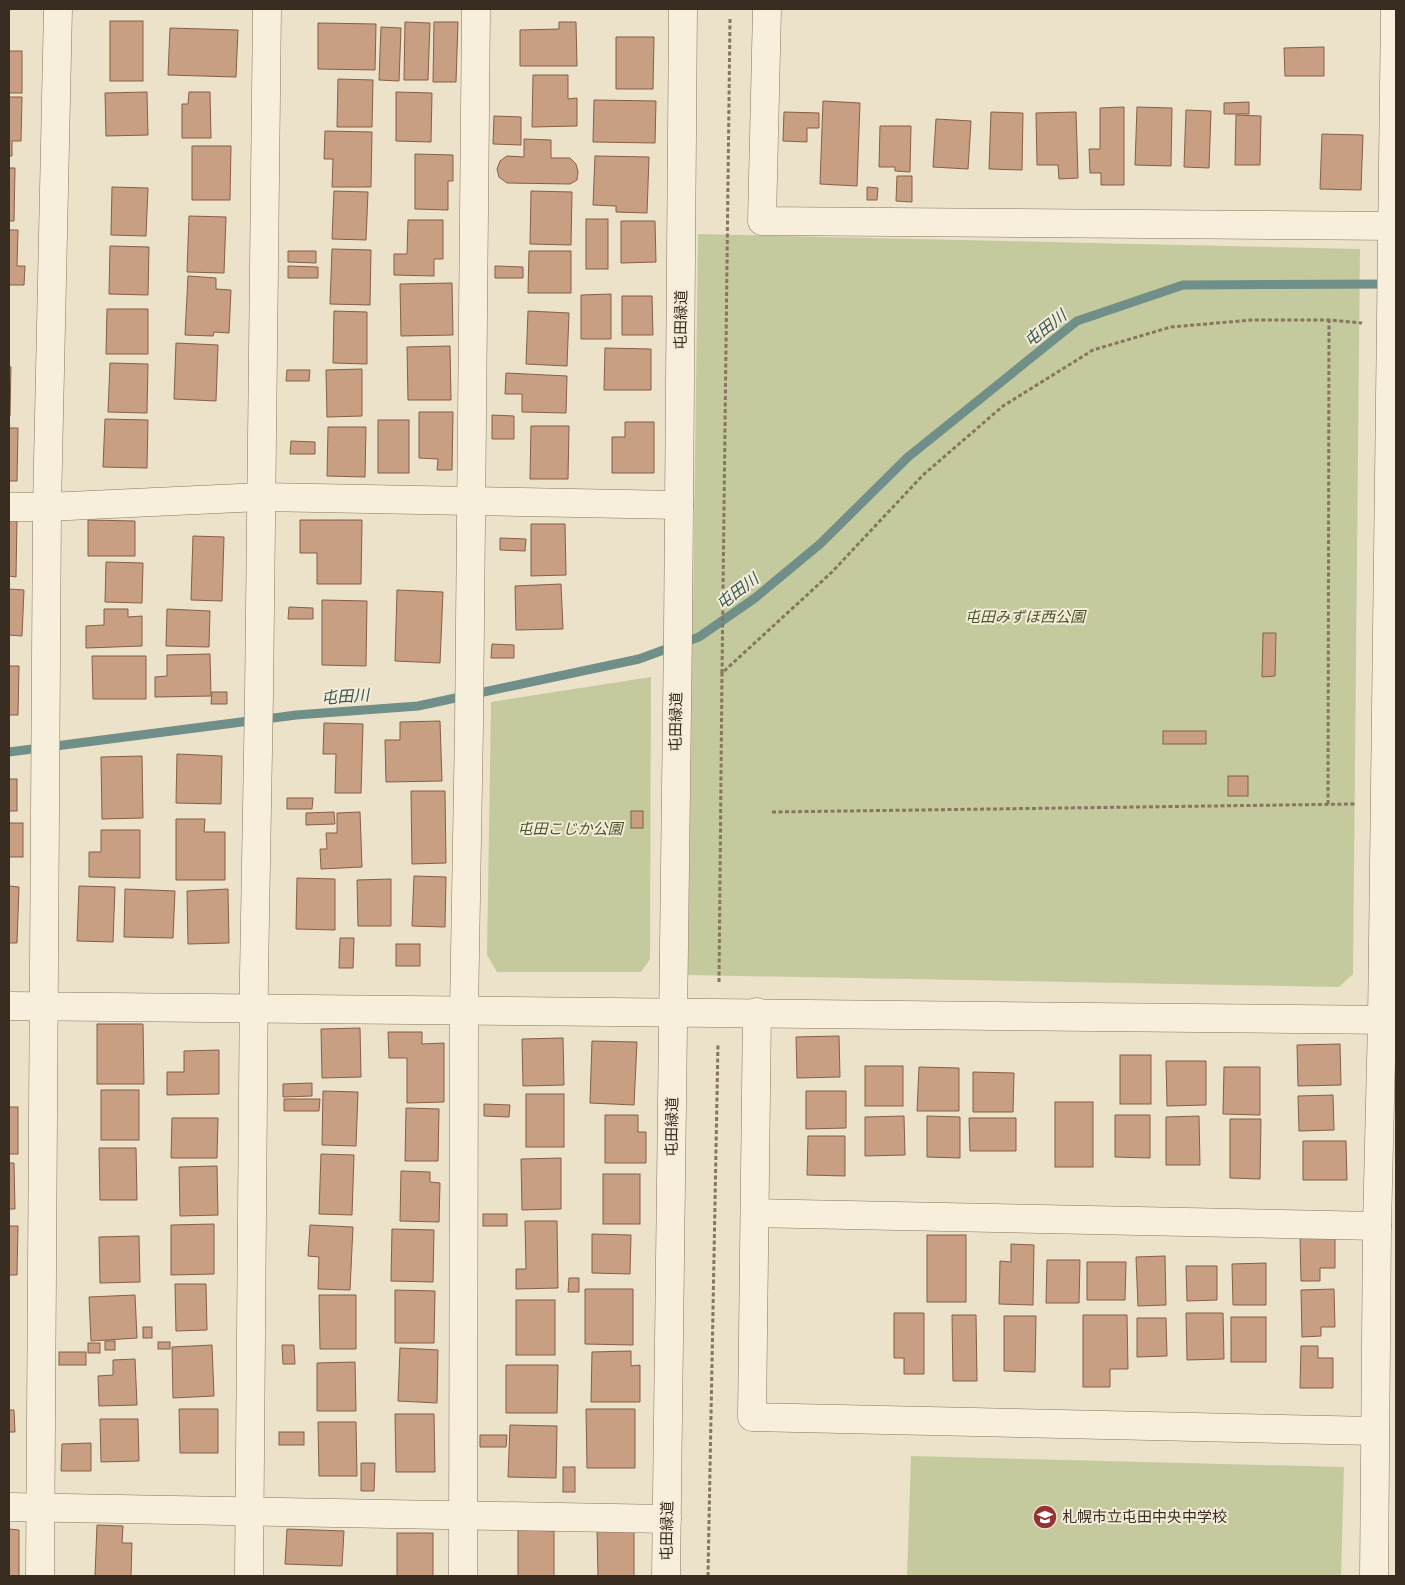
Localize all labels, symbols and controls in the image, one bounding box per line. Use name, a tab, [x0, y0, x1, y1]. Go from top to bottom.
street label: 屯田緑道	[671, 290, 691, 350]
water label: 屯田川	[1021, 305, 1072, 351]
water label: 屯田川	[712, 568, 764, 613]
park label: 屯田みずほ西公園	[965, 608, 1087, 626]
water label: 屯田川	[320, 685, 372, 708]
street label: 屯田緑道	[666, 692, 686, 752]
park label: 屯田こじか公園	[517, 820, 624, 838]
street label: 屯田緑道	[662, 1097, 682, 1157]
street label: 屯田緑道	[657, 1501, 677, 1561]
school or university icon: 札幌市立屯田中央中学校	[1032, 1504, 1058, 1530]
place label: 札幌市立屯田中央中学校	[1062, 1508, 1227, 1526]

